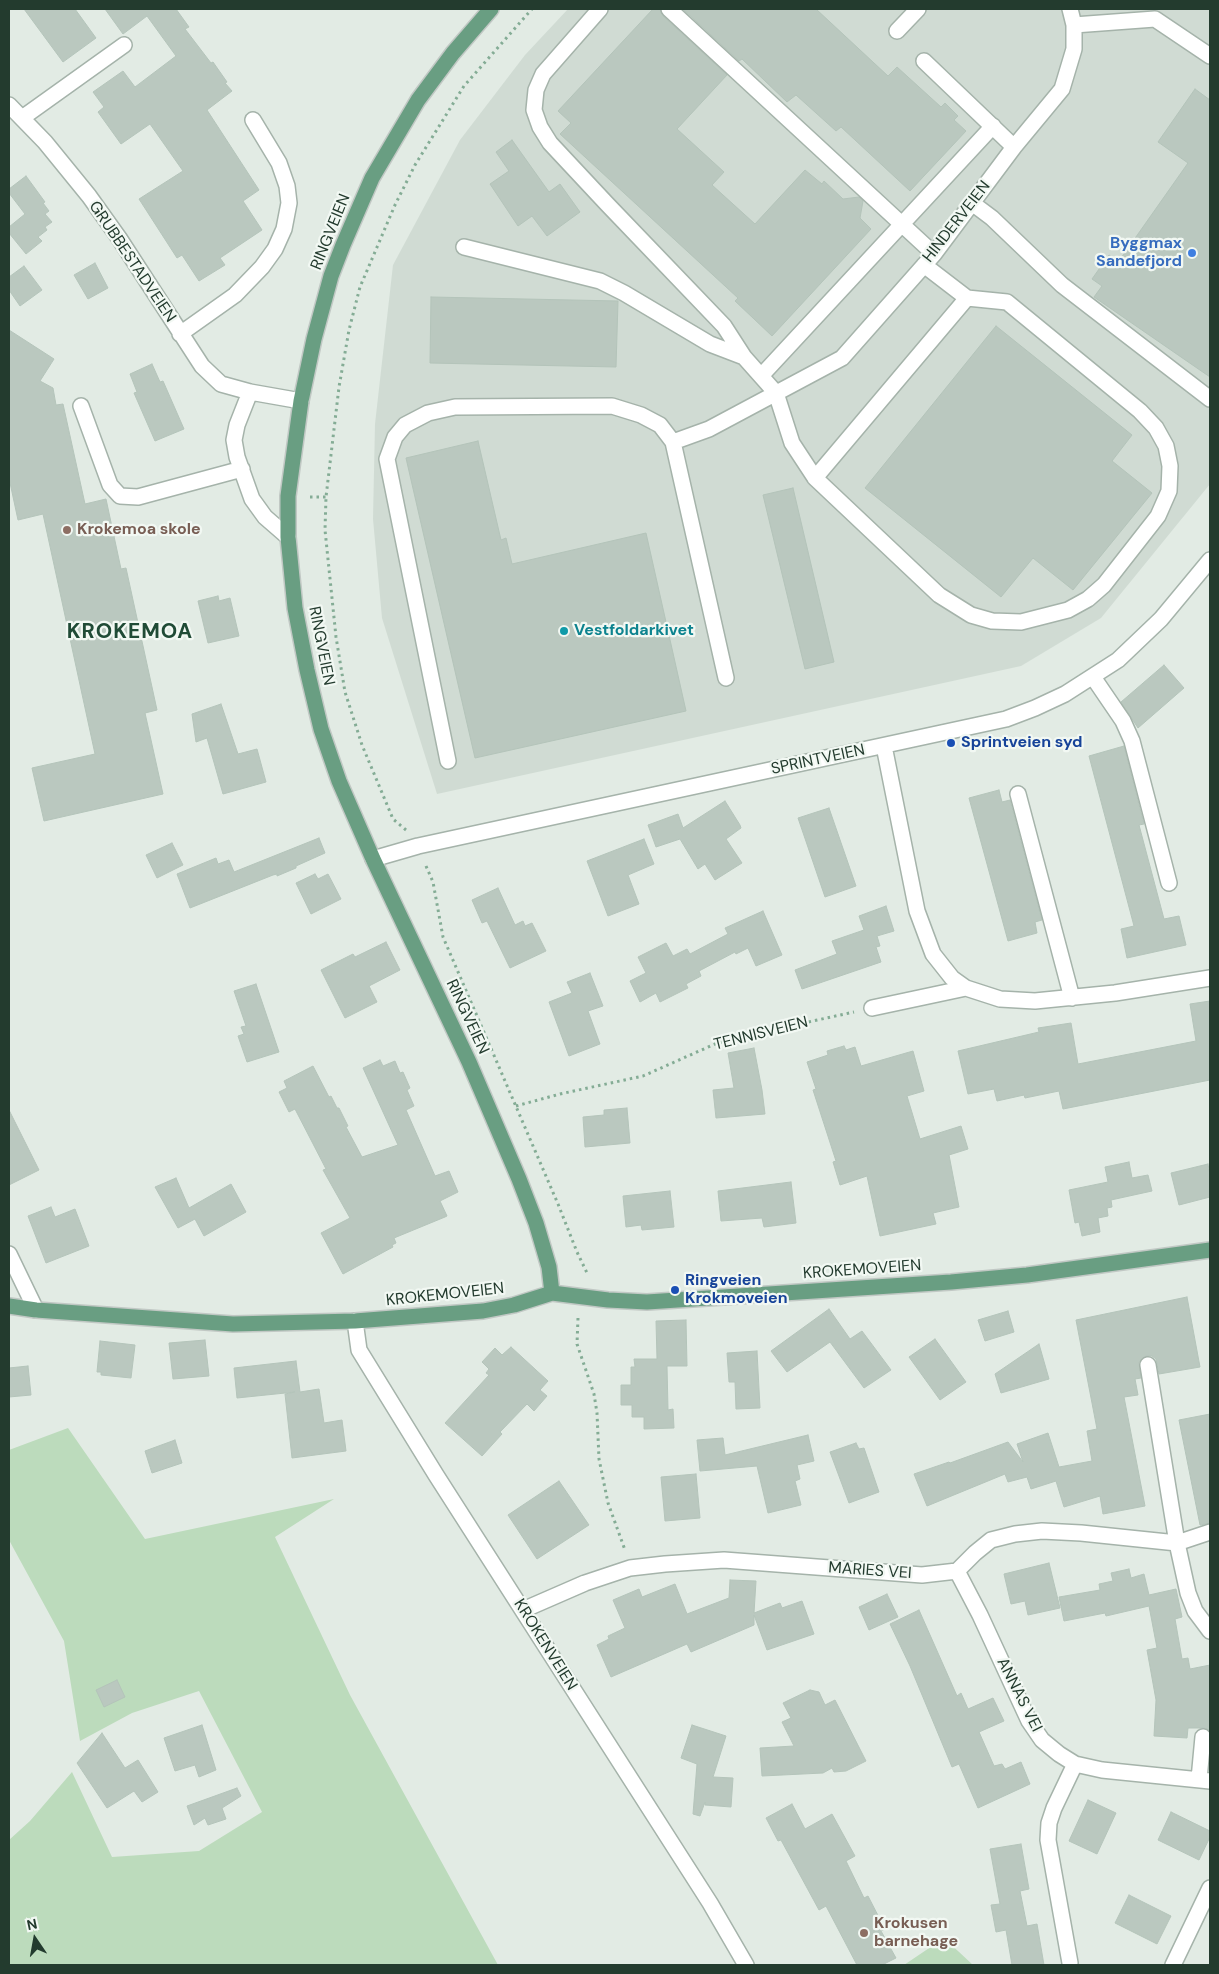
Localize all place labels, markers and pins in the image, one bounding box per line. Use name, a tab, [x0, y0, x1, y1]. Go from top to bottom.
place label: Byggmax Sandefjord	[1096, 234, 1182, 272]
marker: Byggmax Sandefjord	[1186, 247, 1198, 259]
place label: Krokemoa skole	[77, 520, 201, 540]
marker: Krokemoa skole	[61, 524, 73, 536]
place label: Vestfoldarkivet	[574, 621, 694, 641]
marker: Vestfoldarkivet	[558, 625, 570, 637]
place label: Sprintveien syd	[961, 733, 1082, 753]
marker: Sprintveien syd	[945, 737, 957, 749]
place label: Ringveien Krokmoveien	[685, 1271, 788, 1309]
marker: Ringveien Krokmoveien	[669, 1284, 681, 1296]
place label: Krokusen barnehage	[874, 1914, 958, 1952]
marker: Krokusen barnehage	[858, 1927, 870, 1939]

